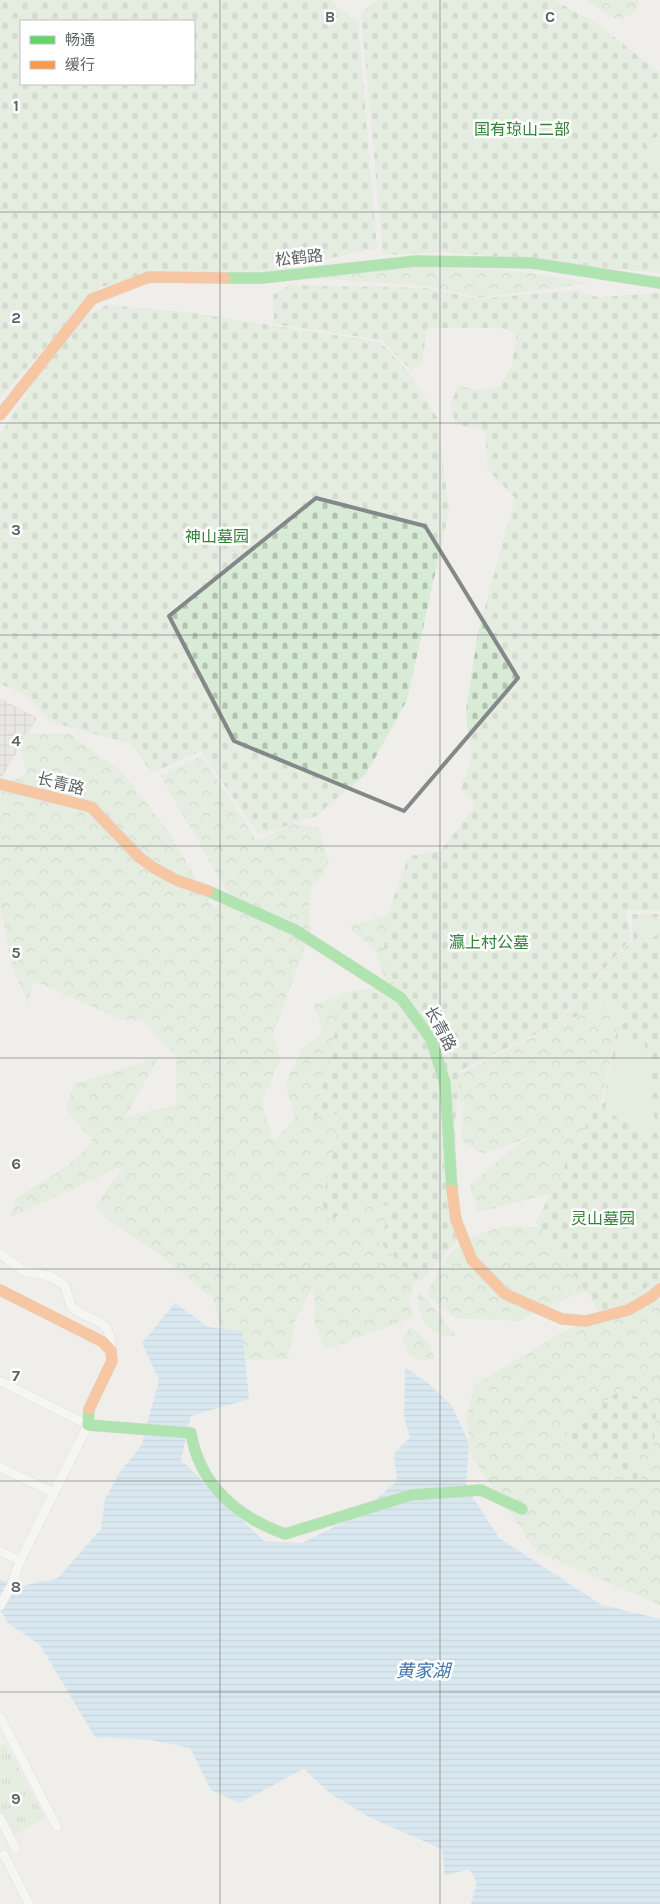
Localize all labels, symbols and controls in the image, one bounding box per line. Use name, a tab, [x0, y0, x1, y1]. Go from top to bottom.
text: B	[325, 7, 335, 26]
text: C	[545, 7, 555, 26]
legend	[20, 20, 195, 85]
text: 畅通	[65, 31, 95, 49]
text: 缓行	[65, 56, 95, 74]
text: 1	[13, 96, 19, 115]
park label: 国有琼山二部	[474, 120, 570, 139]
street label: 松鹤路	[274, 246, 324, 269]
text: 2	[11, 308, 21, 327]
text: 3	[11, 520, 21, 539]
park label: 神山墓园	[185, 527, 249, 546]
text: 4	[11, 731, 21, 750]
street label: 长青路	[35, 768, 86, 799]
park label: 瀛上村公墓	[449, 933, 529, 952]
text: 5	[11, 943, 21, 962]
street label: 长青路	[421, 1003, 460, 1054]
text: 6	[11, 1154, 21, 1173]
park label: 灵山墓园	[571, 1209, 635, 1228]
text: 7	[12, 1366, 20, 1385]
text: 8	[11, 1577, 21, 1596]
water label: 黄家湖	[396, 1660, 453, 1682]
text: 9	[11, 1789, 21, 1808]

